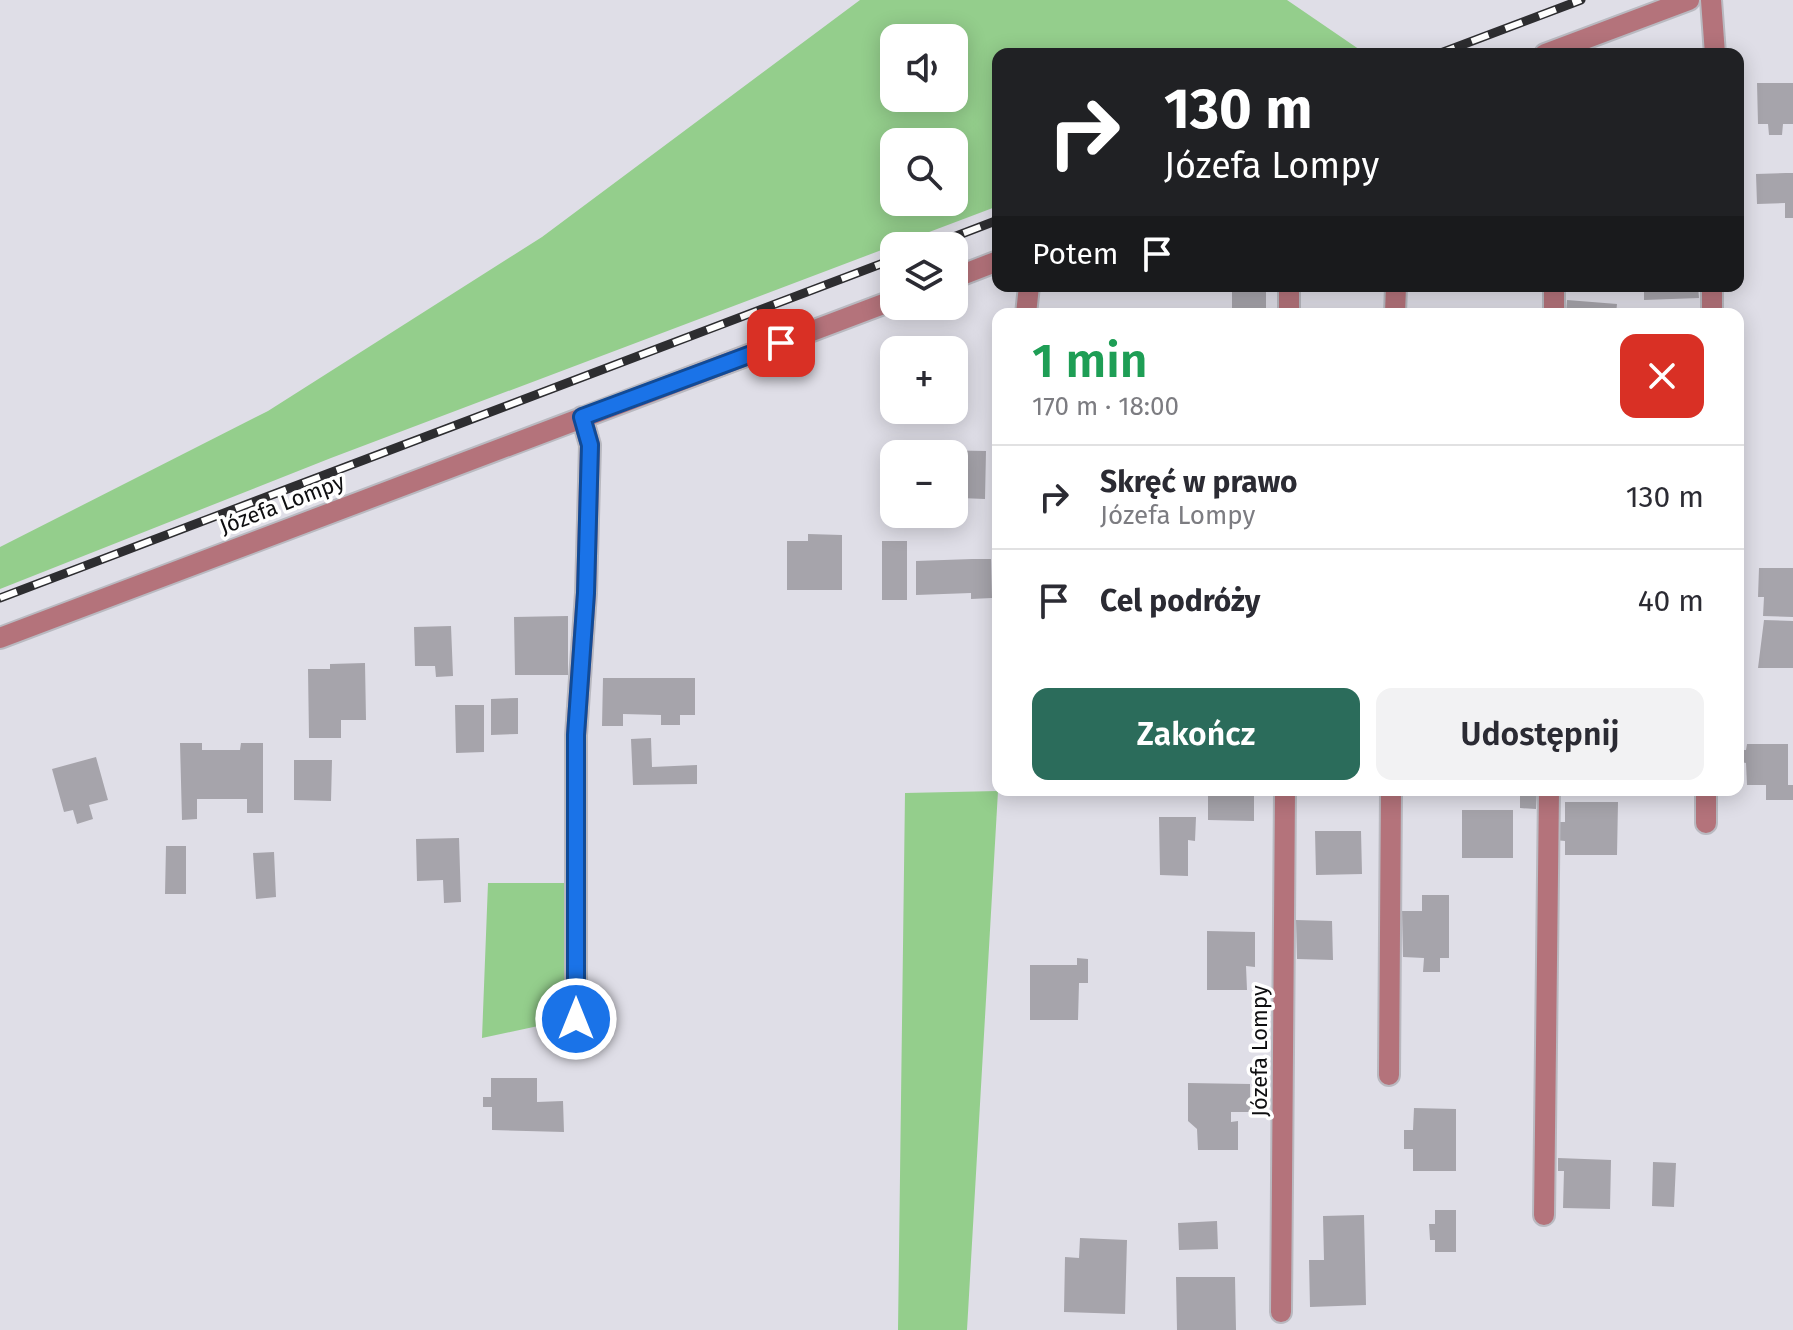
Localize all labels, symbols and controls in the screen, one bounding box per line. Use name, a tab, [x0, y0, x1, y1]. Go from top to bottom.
map controls	[880, 24, 968, 528]
button: sound	[880, 24, 968, 112]
text: 130 m	[1164, 76, 1312, 143]
icon: right	[1032, 80, 1136, 184]
button: search	[880, 128, 968, 216]
text: Józefa Lompy	[1164, 144, 1379, 188]
button: layers	[880, 232, 968, 320]
icon: arrive	[1135, 232, 1179, 276]
text: Potem	[1032, 236, 1119, 272]
pin	[747, 309, 815, 377]
icon: arrive	[759, 321, 803, 365]
text: 1 min	[1032, 332, 1148, 390]
button: close	[1620, 334, 1704, 418]
button: +	[880, 336, 968, 424]
text: 170 m · 18:00	[1032, 391, 1179, 422]
button: −	[880, 440, 968, 528]
text: Skręć w prawo	[1100, 464, 1298, 500]
street label: Józefa Lompy	[216, 468, 348, 540]
icon: right	[1032, 475, 1076, 519]
text: 130 m	[1626, 479, 1704, 515]
text: Józefa Lompy	[1100, 500, 1255, 531]
icon: arrive	[1032, 579, 1076, 623]
text: Cel podróży	[1100, 583, 1260, 619]
text: 40 m	[1638, 583, 1704, 619]
button: Zakończ	[1032, 688, 1360, 780]
button: Udostępnij	[1376, 688, 1704, 780]
position arrow	[534, 977, 618, 1061]
street label: Józefa Lompy	[1246, 985, 1273, 1117]

